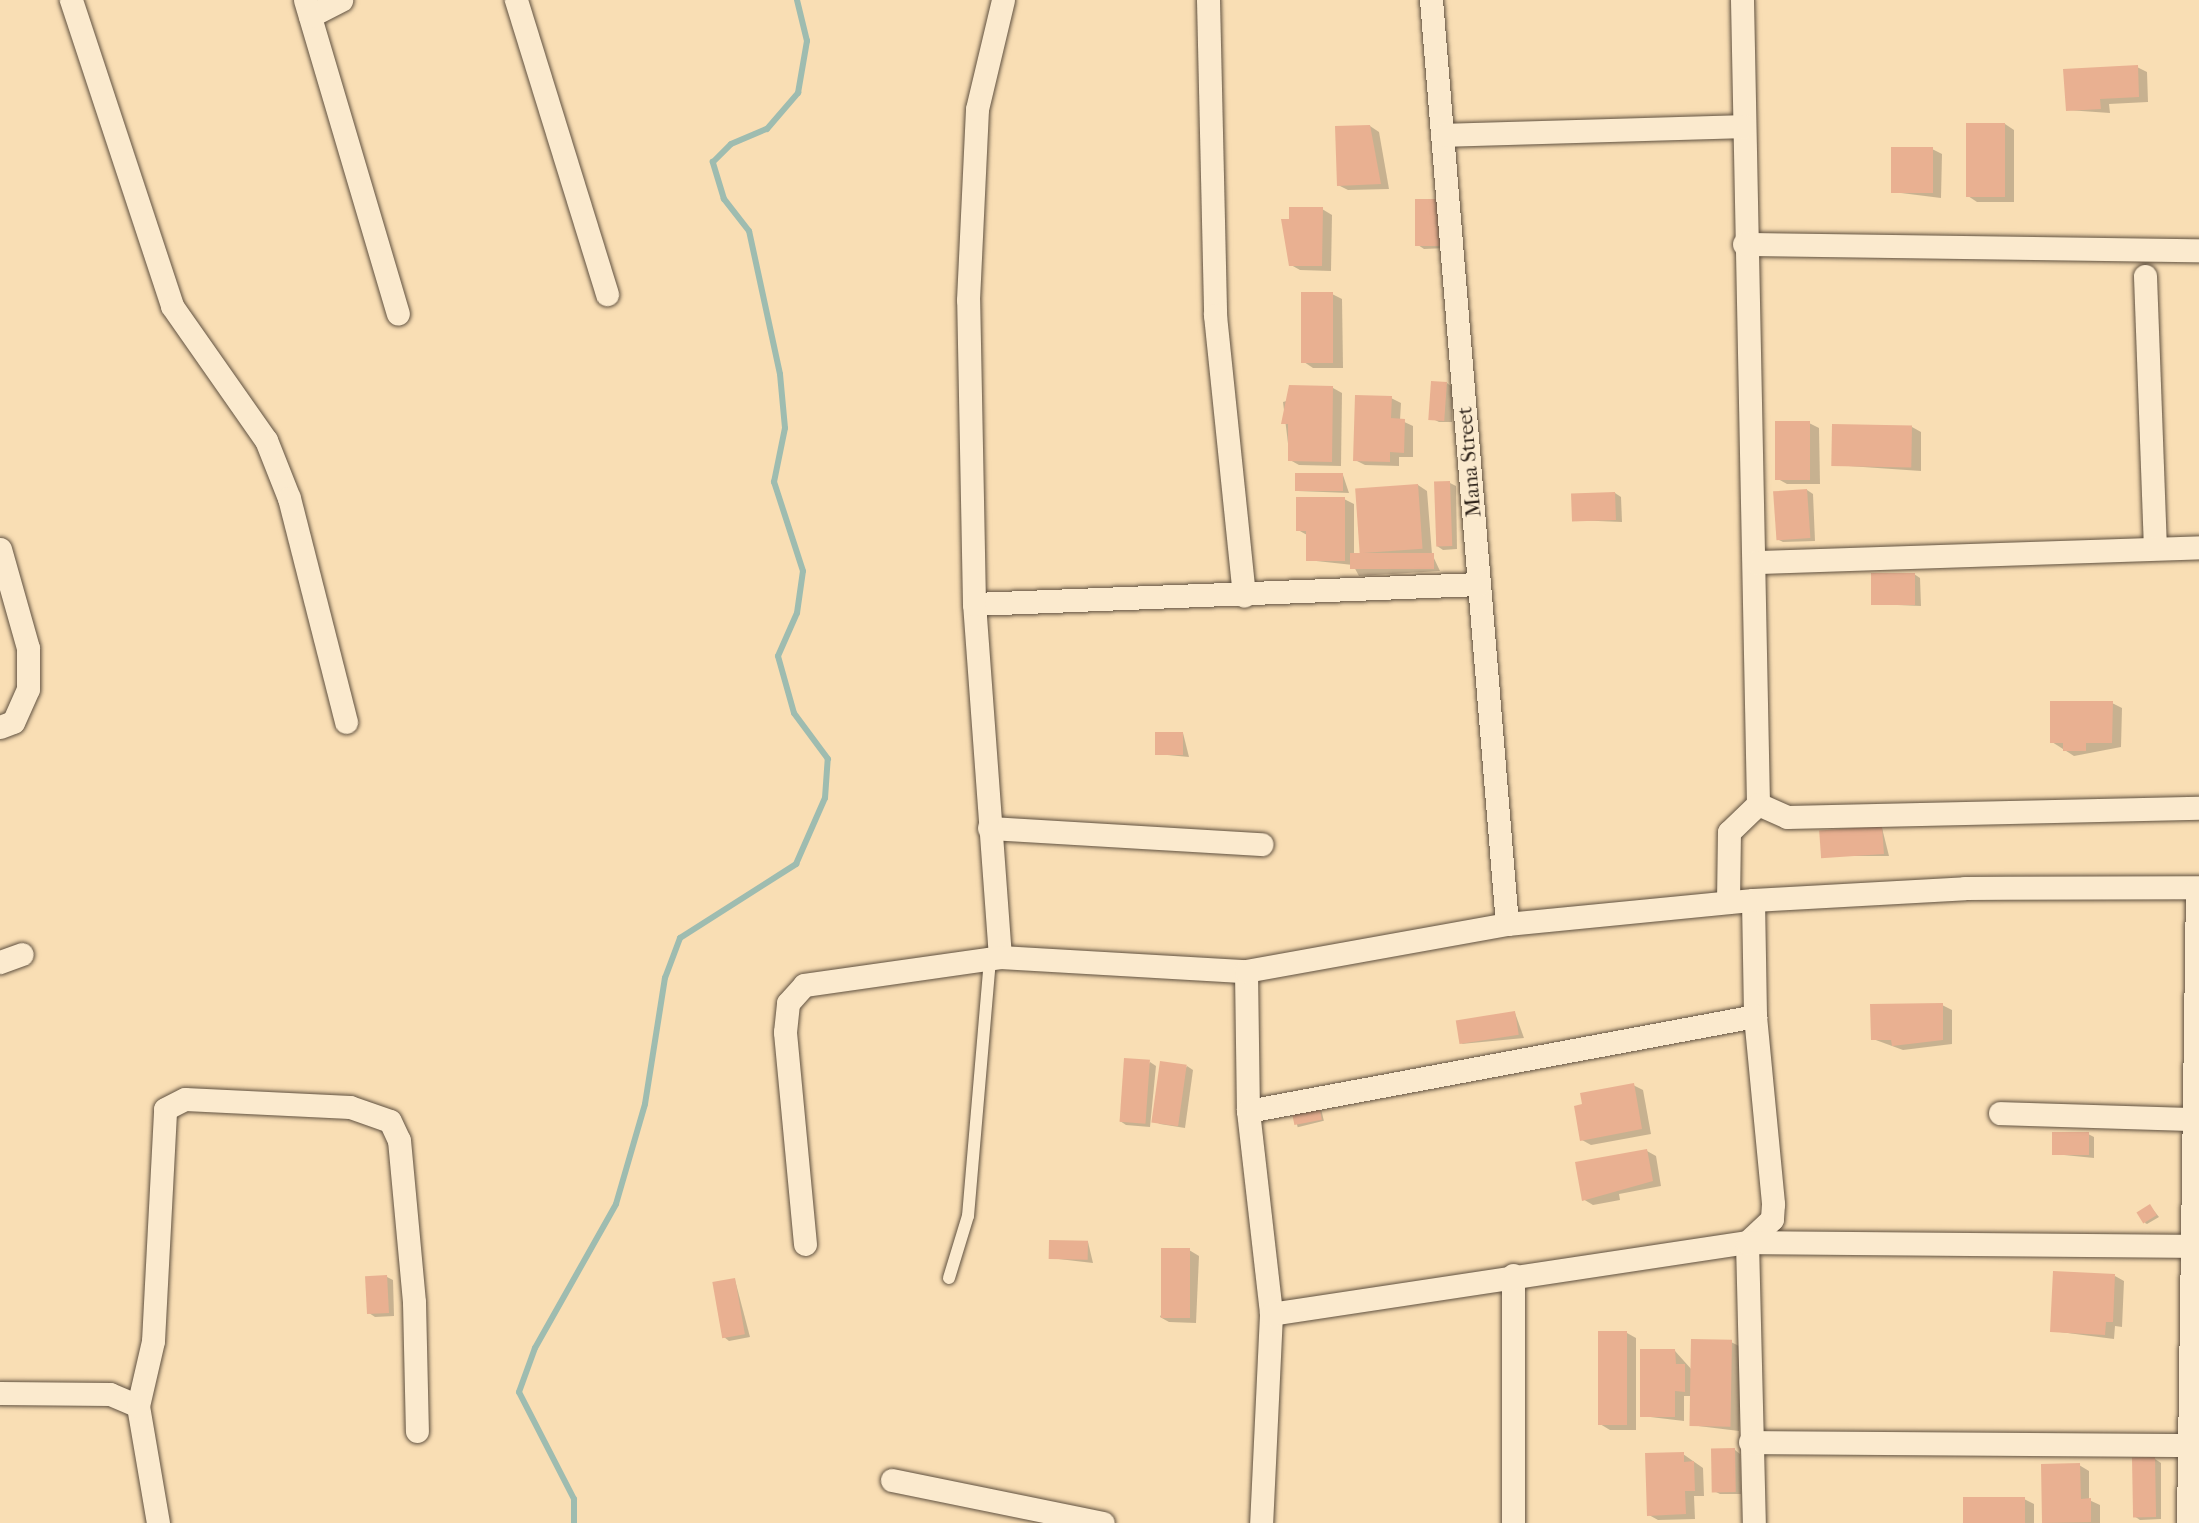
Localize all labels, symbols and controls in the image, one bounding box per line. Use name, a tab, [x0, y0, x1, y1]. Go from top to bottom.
street label: Mana Street	[1452, 406, 1486, 518]

